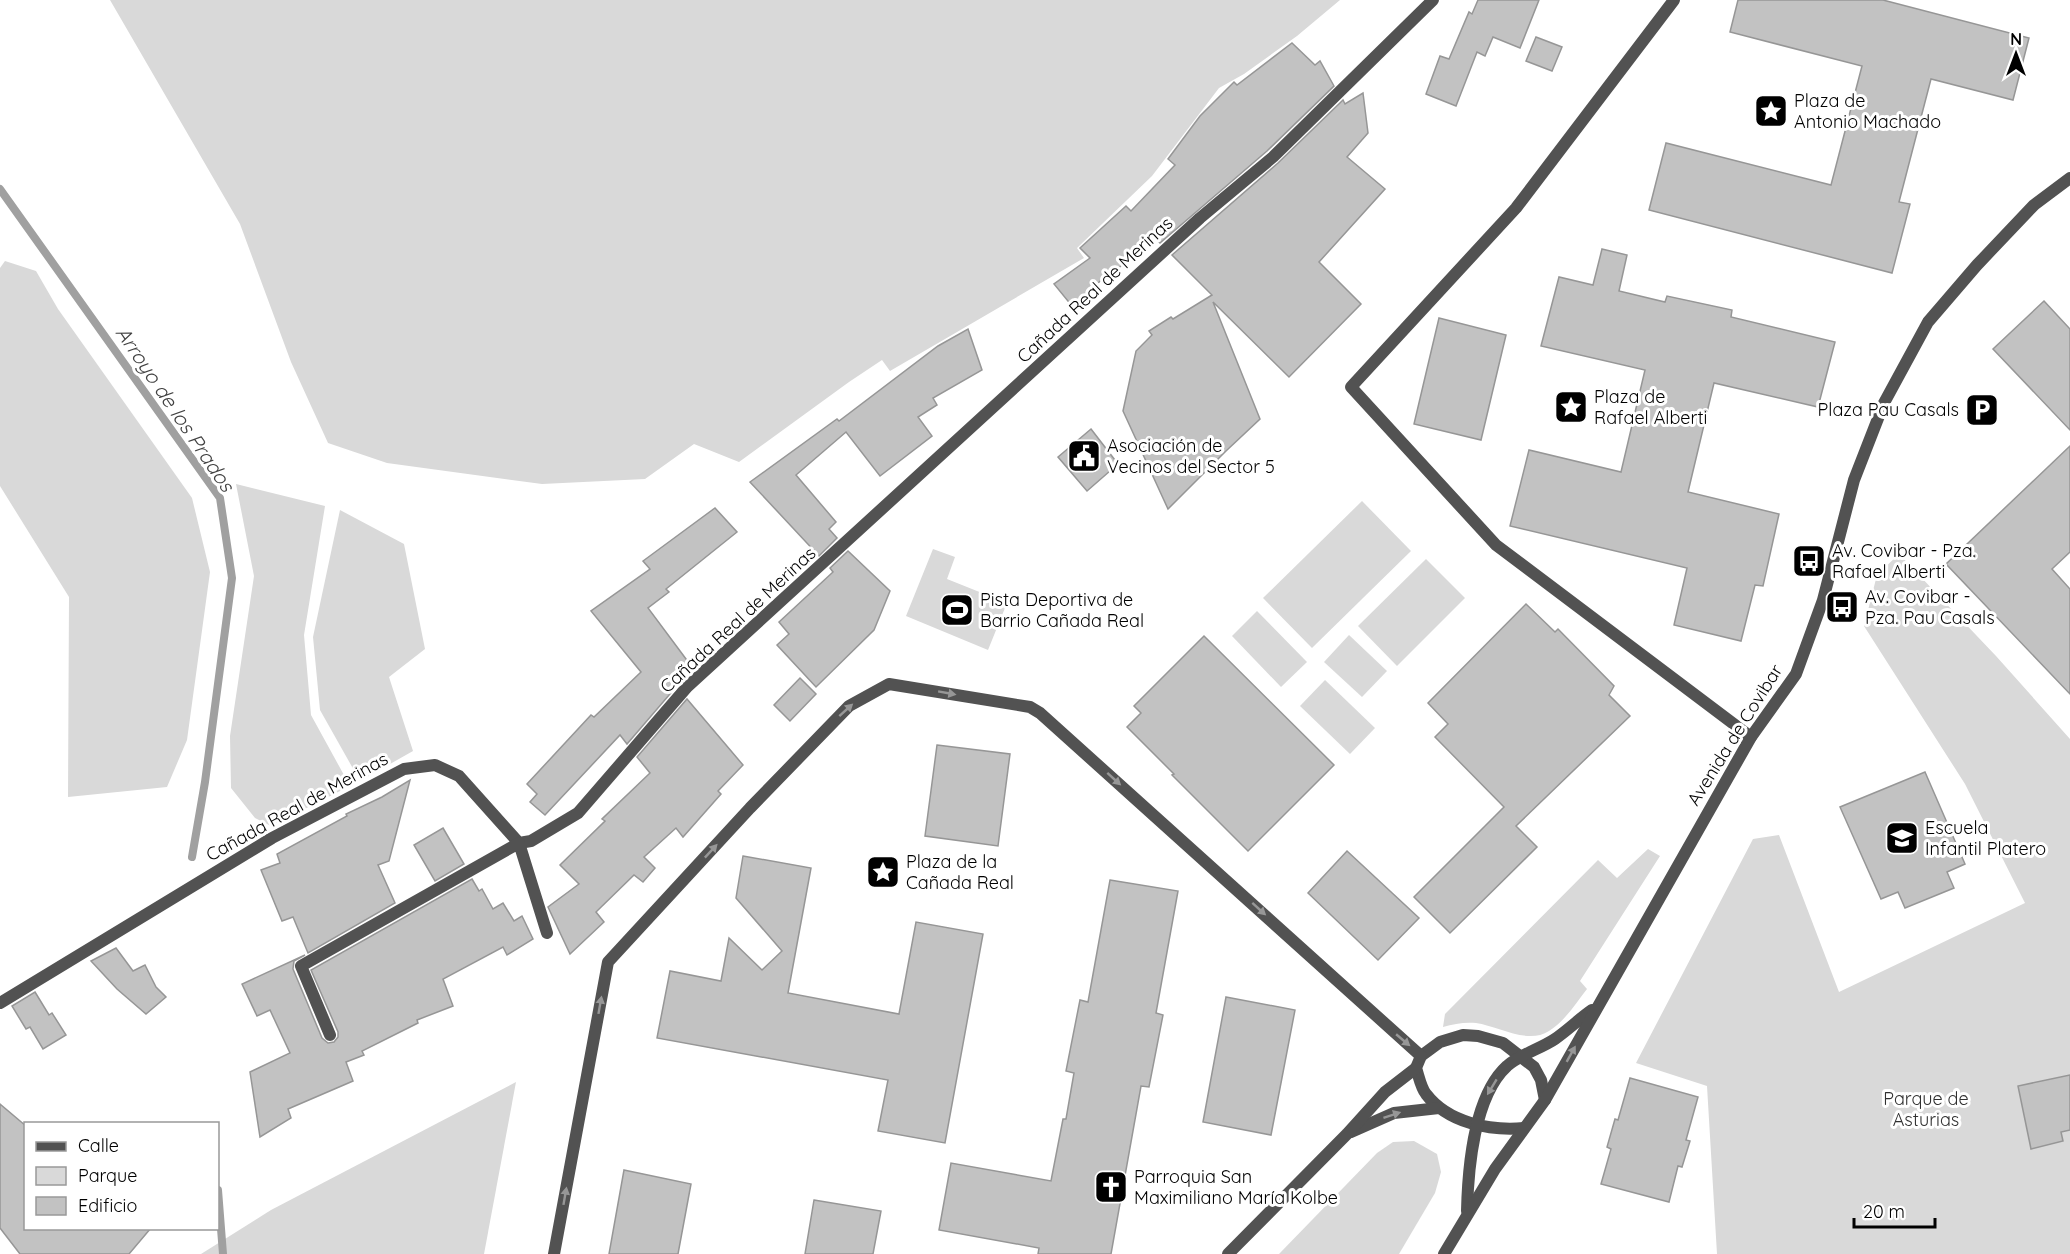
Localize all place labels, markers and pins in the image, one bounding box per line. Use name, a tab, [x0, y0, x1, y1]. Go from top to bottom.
place label: Plaza de Antonio Machado	[1794, 89, 1941, 133]
place icon: Plaza de Antonio Machado	[1753, 93, 1789, 129]
place label: Plaza de Rafael Alberti	[1594, 385, 1707, 429]
place icon: Plaza de Rafael Alberti	[1553, 389, 1589, 425]
parking icon: Plaza Pau Casals	[1964, 392, 2000, 428]
place label: Plaza Pau Casals	[1818, 398, 1959, 421]
place label: Asociación de Vecinos del Sector 5	[1107, 434, 1275, 478]
public building icon: Asociación de Vecinos del Sector 5	[1066, 438, 1102, 474]
place label: Av. Covibar - Pza. Rafael Alberti	[1832, 539, 1976, 583]
bus stop icon: Av. Covibar - Pza. Rafael Alberti	[1791, 543, 1827, 579]
place label: Av. Covibar - Pza. Pau Casals	[1865, 585, 1995, 629]
place label: Pista Deportiva de Barrio Cañada Real	[980, 588, 1144, 632]
bus stop icon: Av. Covibar - Pza. Pau Casals	[1824, 589, 1860, 625]
sports icon: Pista Deportiva de Barrio Cañada Real	[939, 592, 975, 628]
place label: Escuela Infantil Platero	[1925, 816, 2046, 860]
school or university icon: Escuela Infantil Platero	[1884, 820, 1920, 856]
place label: Plaza de la Cañada Real	[906, 850, 1014, 894]
place icon: Plaza de la Cañada Real	[865, 854, 901, 890]
place label: Parroquia San Maximiliano María Kolbe	[1134, 1165, 1338, 1209]
church icon: Parroquia San Maximiliano María Kolbe	[1093, 1169, 1129, 1205]

